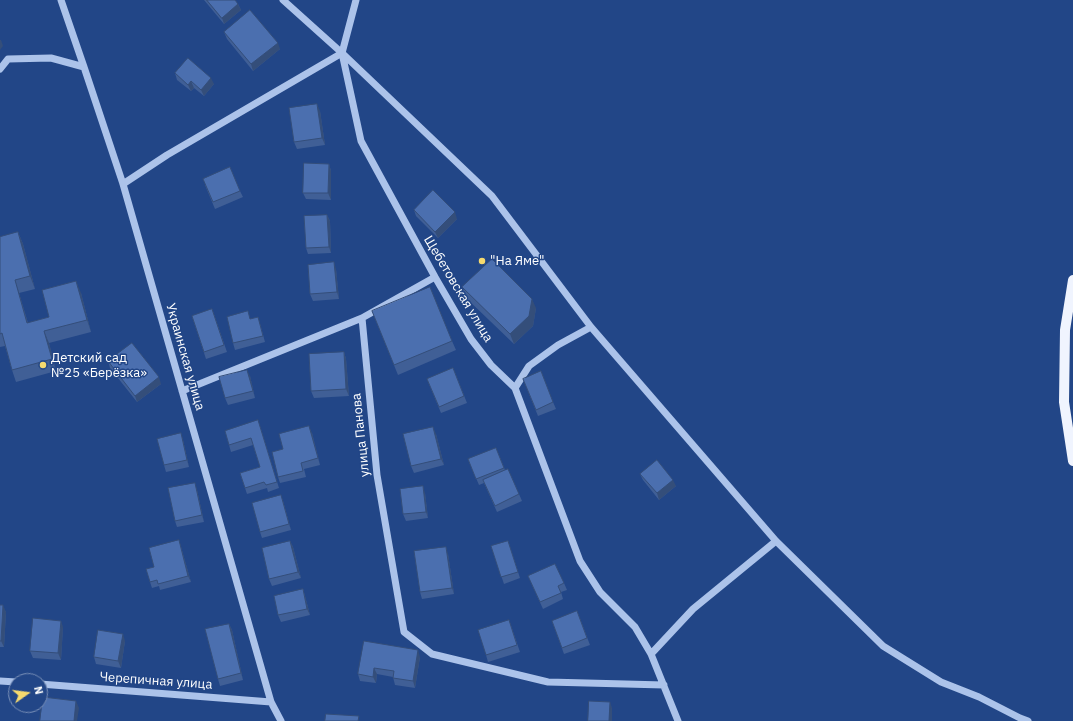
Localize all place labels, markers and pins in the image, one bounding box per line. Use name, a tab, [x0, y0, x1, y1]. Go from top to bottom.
place label: "На Яме"	[490, 253, 544, 269]
marker: "На Яме"	[477, 256, 487, 266]
place label: Детский сад №25 «Берёзка»	[51, 350, 147, 381]
marker: Детский сад №25 «Берёзка»	[38, 360, 48, 370]

